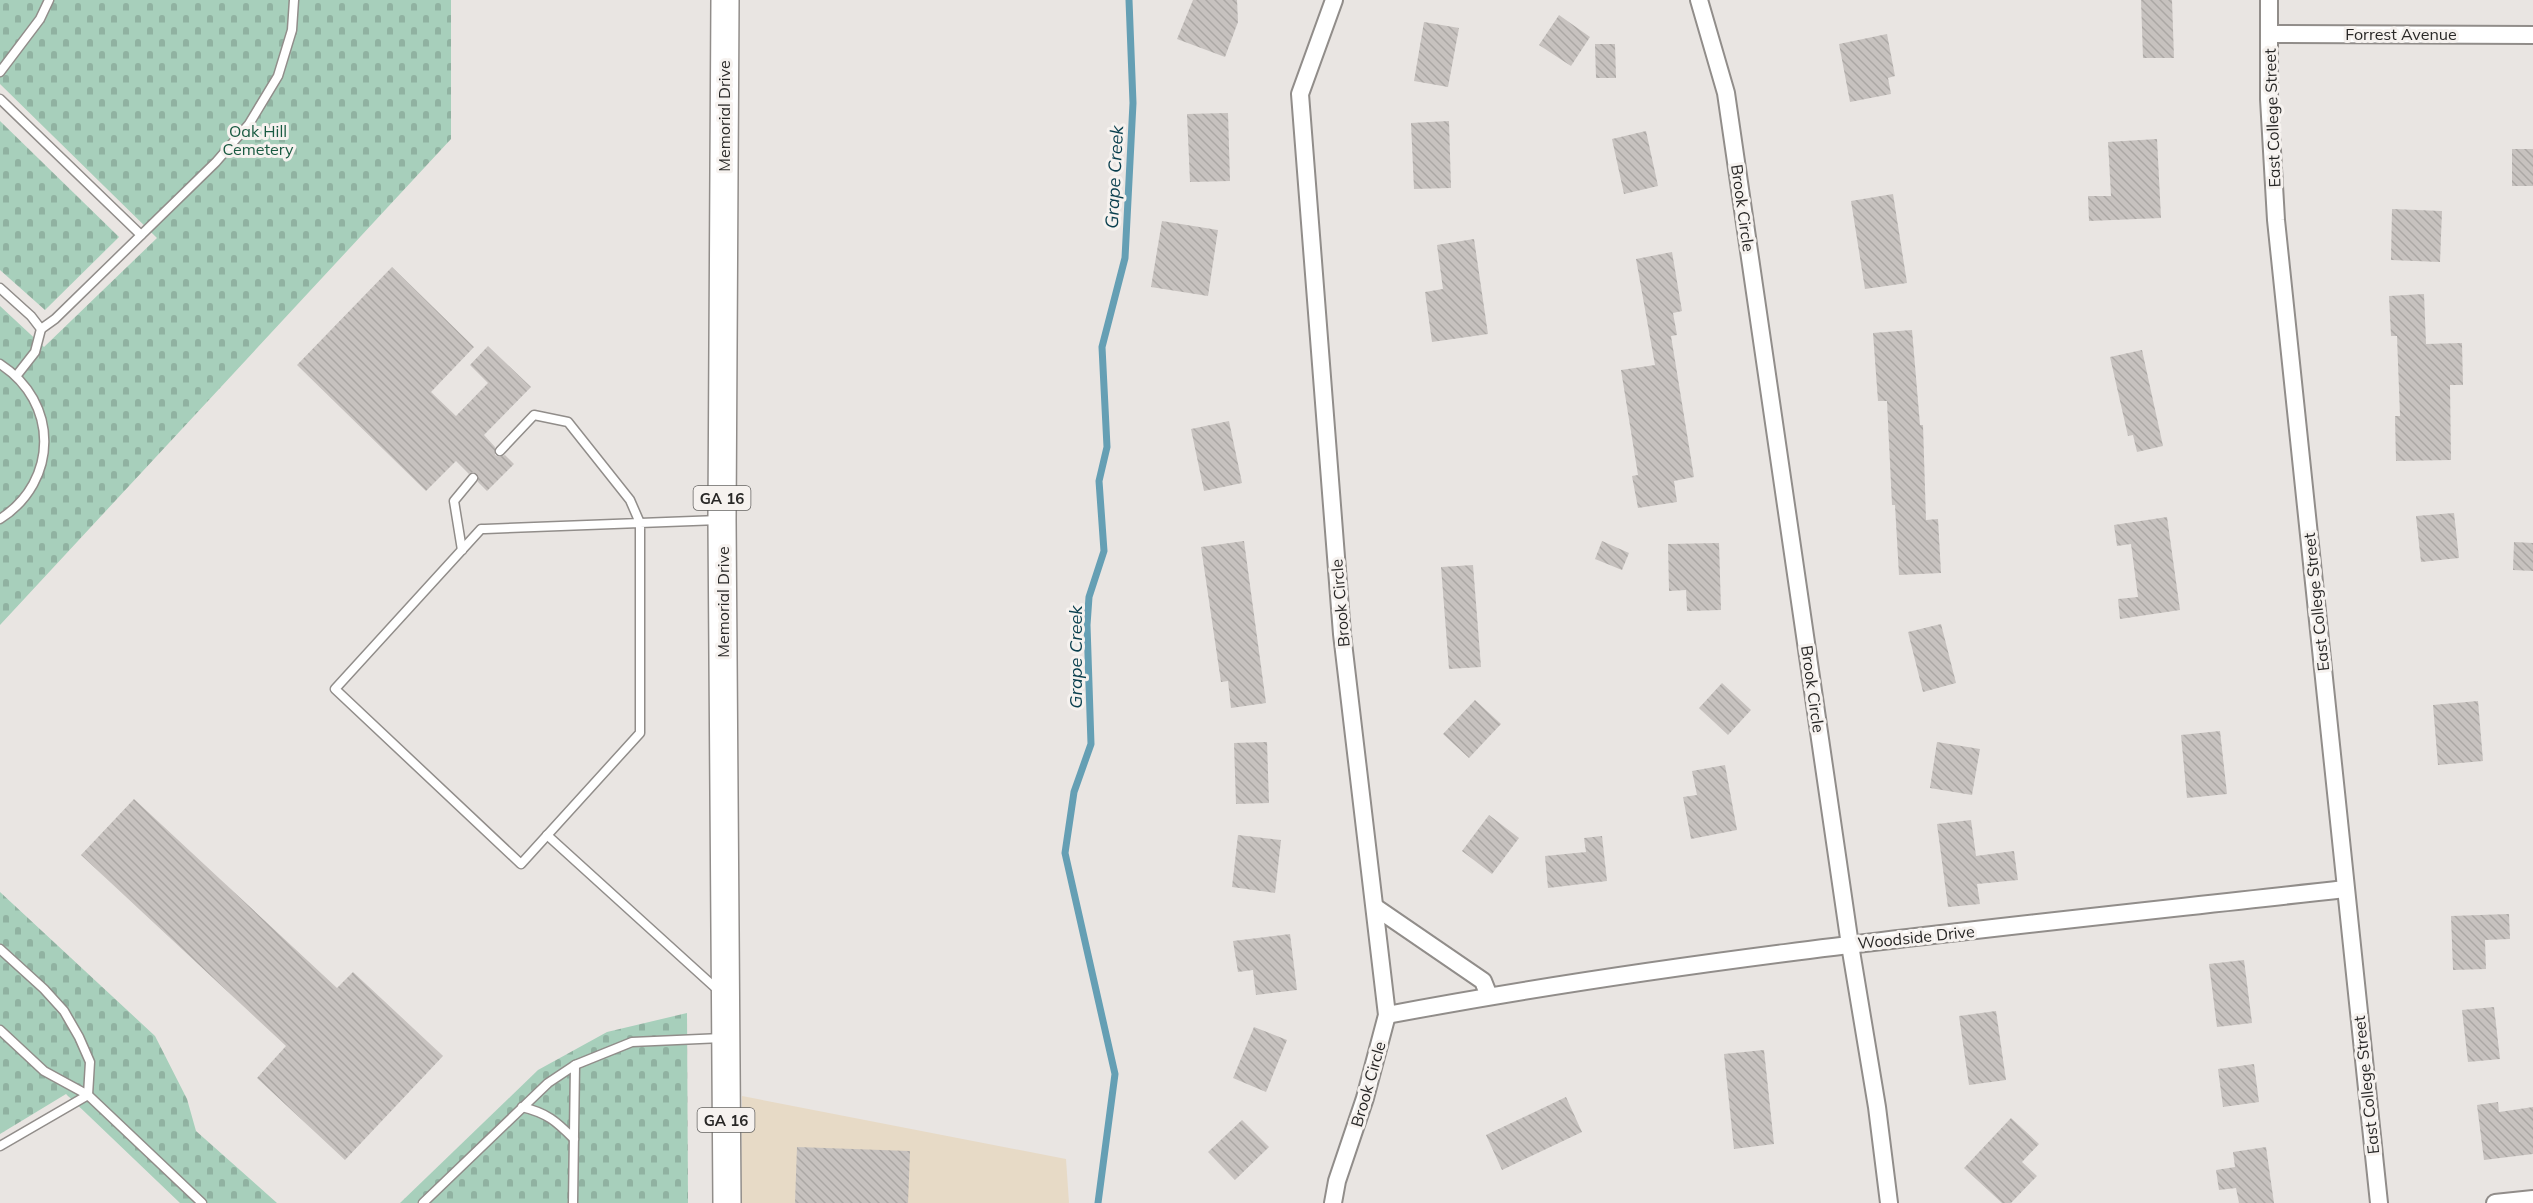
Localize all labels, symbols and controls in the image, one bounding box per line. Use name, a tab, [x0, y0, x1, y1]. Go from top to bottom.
street label: Forrest Avenue	[2345, 24, 2457, 44]
street label: East College Street	[2260, 48, 2284, 188]
street label: Memorial Drive	[714, 60, 734, 172]
park label: Oak Hill Cemetery	[223, 121, 294, 159]
water label: Grape Creek	[1100, 124, 1128, 229]
street label: Brook Circle	[1727, 163, 1759, 253]
road number: GA 16	[694, 486, 750, 510]
street label: East College Street	[2299, 531, 2333, 672]
street label: Memorial Drive	[713, 546, 733, 658]
street label: Brook Circle	[1326, 558, 1354, 648]
water label: Grape Creek	[1064, 605, 1087, 709]
street label: Brook Circle	[1797, 644, 1829, 734]
street label: Woodside Drive	[1856, 921, 1976, 953]
street label: East College Street	[2349, 1014, 2383, 1155]
street label: Brook Circle	[1346, 1039, 1390, 1129]
road number: GA 16	[698, 1108, 754, 1132]

